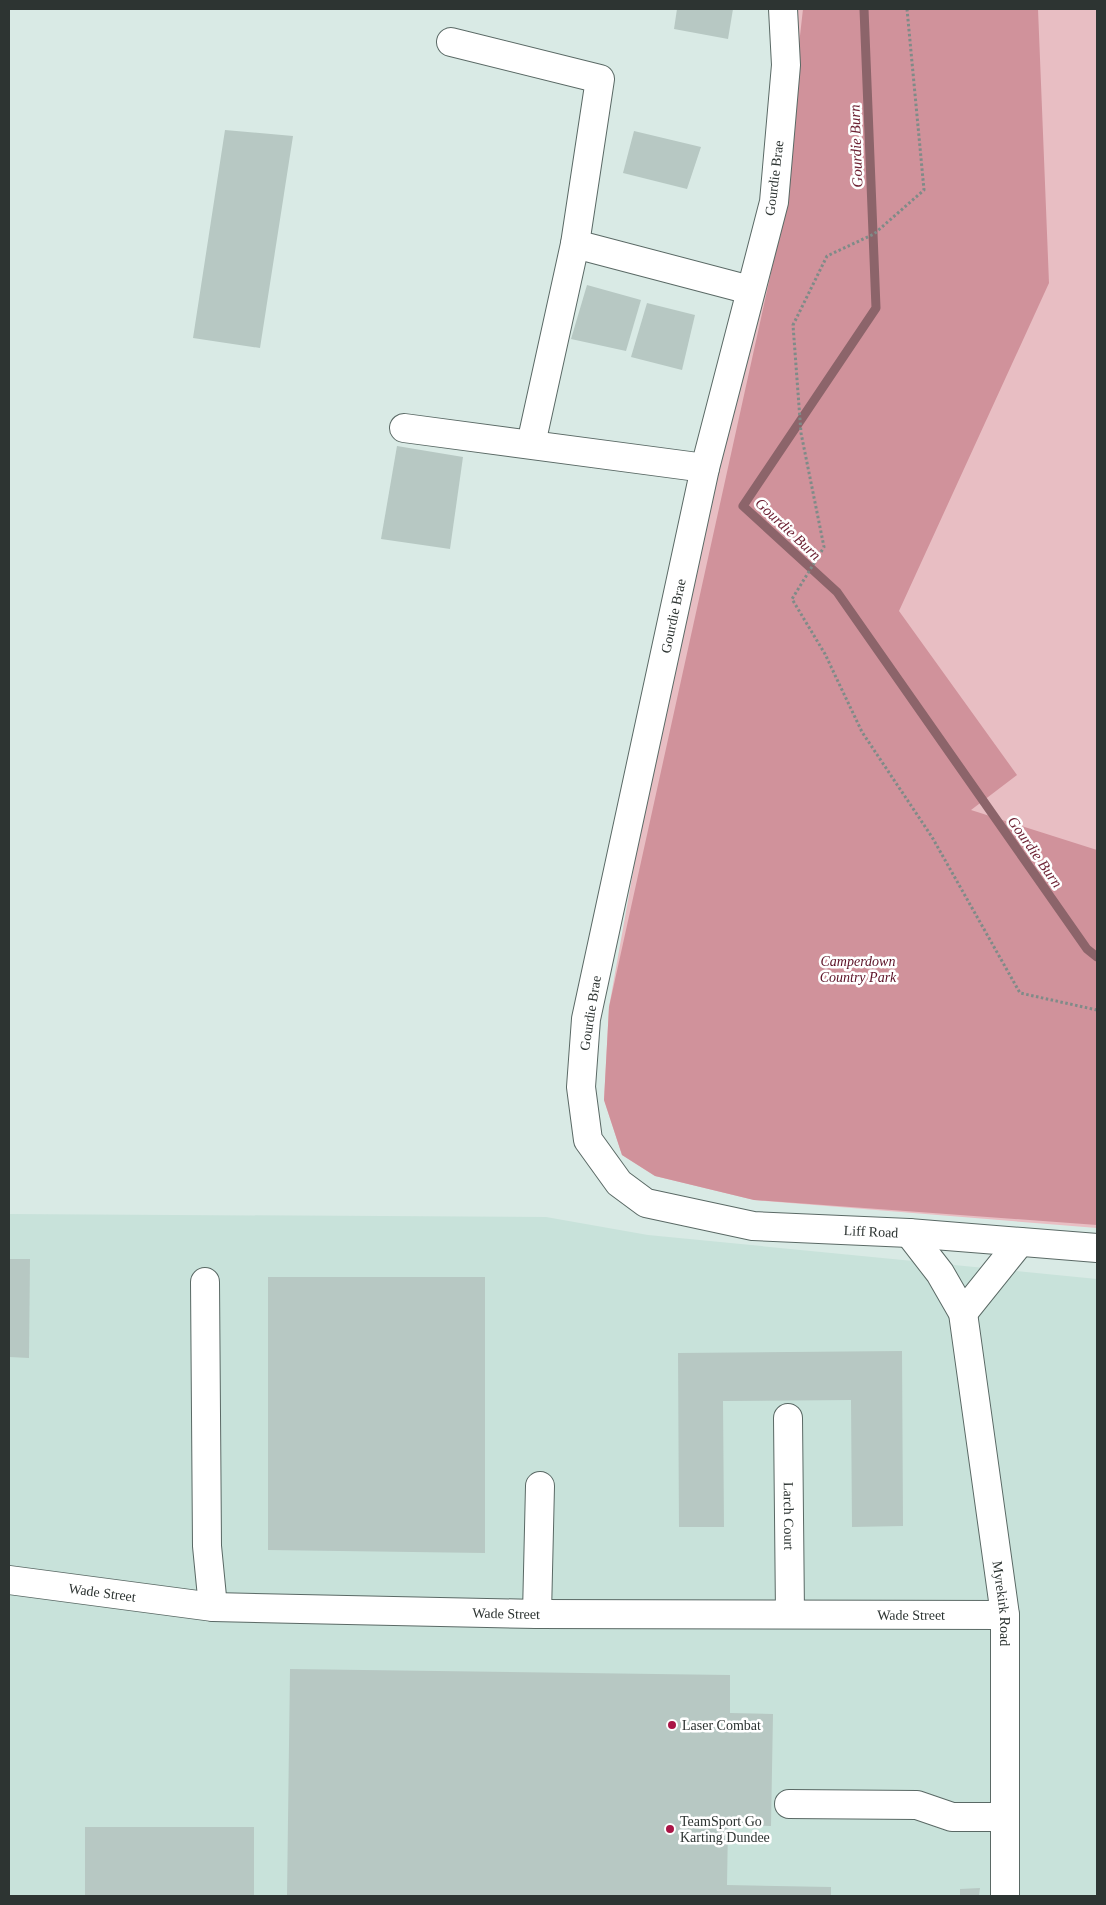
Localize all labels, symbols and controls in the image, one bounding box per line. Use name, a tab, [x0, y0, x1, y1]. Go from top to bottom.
water label: Gourdie Burn	[847, 104, 865, 188]
street label: Gourdie Brae	[762, 140, 787, 217]
water label: Gourdie Burn	[752, 495, 824, 563]
street label: Gourdie Brae	[658, 577, 689, 655]
water label: Gourdie Burn	[1005, 813, 1065, 891]
park label: Camperdown Country Park	[820, 954, 897, 985]
street label: Gourdie Brae	[577, 974, 604, 1052]
street label: Liff Road	[843, 1223, 899, 1241]
street label: Larch Court	[781, 1482, 796, 1550]
street label: Myrekirk Road	[990, 1560, 1012, 1646]
street label: Wade Street	[68, 1581, 137, 1605]
street label: Wade Street	[472, 1606, 540, 1622]
street label: Wade Street	[877, 1608, 945, 1623]
place label: Laser Combat	[682, 1718, 761, 1733]
marker: Laser Combat	[666, 1719, 678, 1731]
place label: TeamSport Go Karting Dundee	[680, 1814, 770, 1845]
marker: TeamSport Go Karting Dundee	[664, 1823, 676, 1835]

